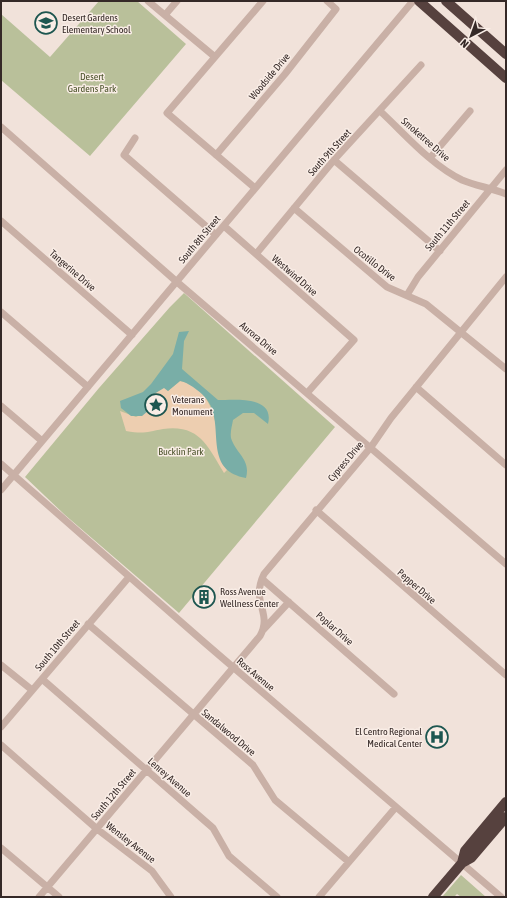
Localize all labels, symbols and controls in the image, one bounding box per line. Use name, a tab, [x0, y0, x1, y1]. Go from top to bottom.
school or university icon: Desert Gardens Elementary School	[33, 10, 59, 36]
place label: Desert Gardens Elementary School	[62, 12, 131, 35]
north arrow	[451, 16, 491, 56]
text: N	[458, 37, 471, 50]
street label: Woodside Drive	[247, 51, 292, 102]
park label: Desert Gardens Park	[68, 71, 117, 94]
street label: Smoketree Drive	[399, 115, 452, 164]
street label: South 9th Street	[306, 127, 353, 178]
street label: South 11th Street	[423, 197, 472, 253]
street label: South 8th Street	[176, 213, 222, 265]
street label: Ocotillo Drive	[352, 244, 398, 283]
street label: Tangerine Drive	[47, 247, 98, 294]
street label: Westwind Drive	[270, 253, 320, 298]
street label: Aurora Drive	[238, 320, 280, 358]
place icon: Veterans Monument	[143, 392, 169, 418]
place label: Veterans Monument	[172, 394, 213, 417]
street label: Cypress Drive	[326, 439, 366, 484]
park label: Bucklin Park	[158, 446, 204, 457]
street label: Pepper Drive	[395, 567, 438, 606]
building icon: Ross Avenue Wellness Center	[191, 584, 217, 610]
place label: Ross Avenue Wellness Center	[220, 586, 280, 609]
street label: Poplar Drive	[314, 609, 356, 648]
street label: South 10th Street	[33, 617, 82, 673]
street label: Ross Avenue	[235, 655, 277, 694]
street label: Sandalwood Drive	[200, 707, 258, 758]
hospital icon: El Centro Regional Medical Center	[424, 724, 450, 750]
place label: El Centro Regional Medical Center	[355, 726, 423, 749]
street label: Lenrey Avenue	[146, 756, 194, 799]
street label: South 12th Street	[89, 766, 138, 822]
street label: Wensley Avenue	[104, 820, 158, 865]

